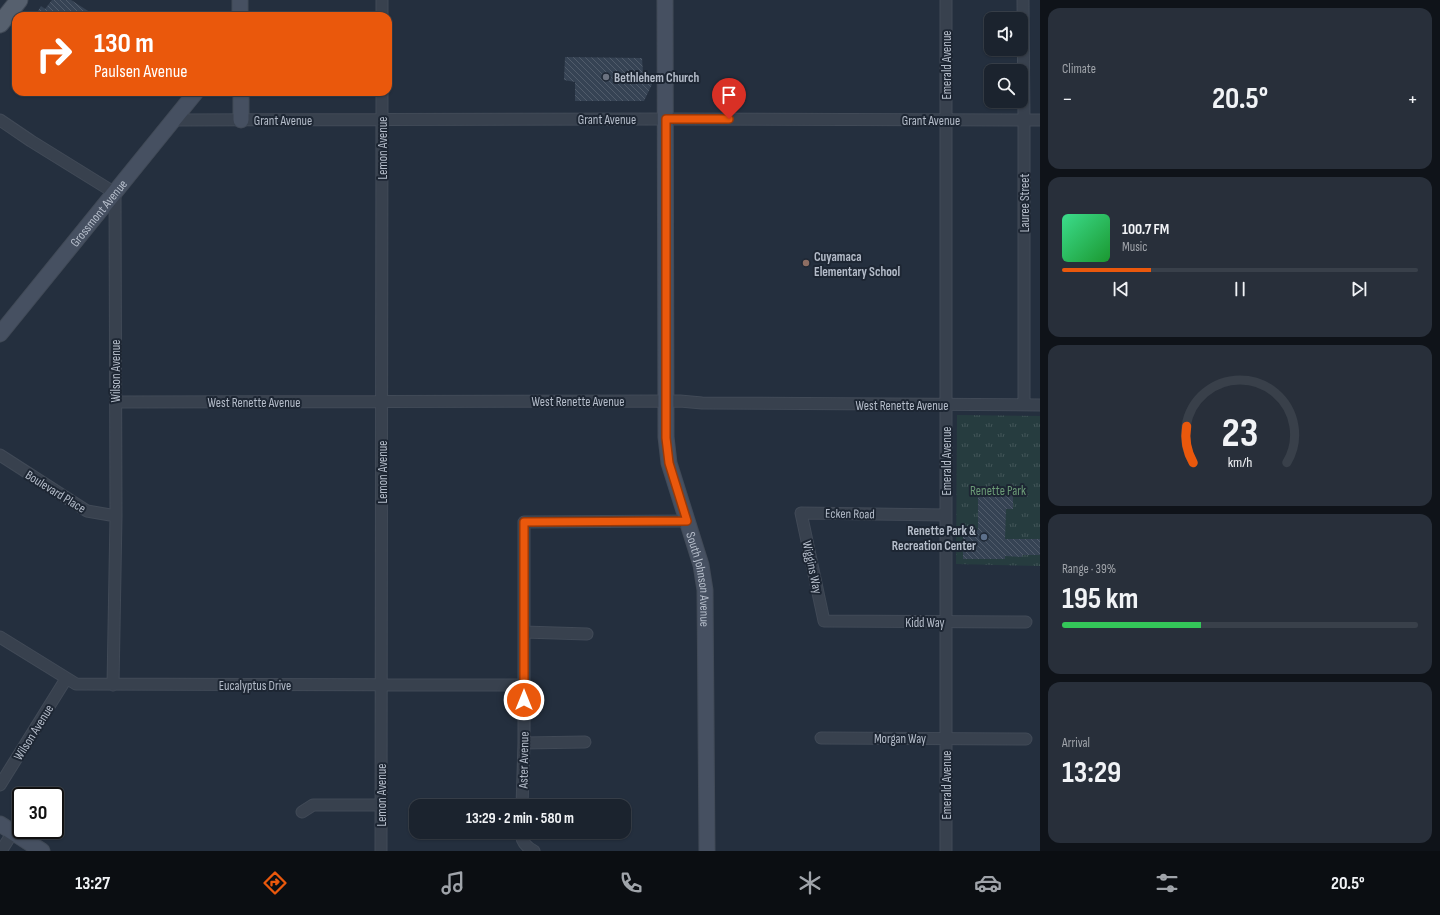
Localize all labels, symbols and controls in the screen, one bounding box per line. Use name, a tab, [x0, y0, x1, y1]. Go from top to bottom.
map controls	[984, 12, 1028, 108]
button: sound	[984, 12, 1028, 56]
text: 130 m	[94, 27, 154, 60]
icon: right	[28, 28, 80, 80]
street label: Emerald Avenue	[939, 30, 955, 100]
text: Paulsen Avenue	[94, 61, 187, 82]
text: Climate	[1062, 61, 1096, 77]
button: search	[984, 64, 1028, 108]
place label: Bethlehem Church	[614, 70, 699, 86]
marker: Bethlehem Church	[601, 72, 611, 82]
pin	[712, 78, 746, 119]
text: 20.5°	[1212, 81, 1268, 117]
icon: arrive	[718, 84, 740, 106]
text: −	[1062, 86, 1073, 113]
text: +	[1407, 86, 1418, 113]
street label: Grant Avenue	[578, 112, 636, 128]
street label: Grant Avenue	[254, 113, 312, 129]
street label: Grant Avenue	[902, 113, 960, 129]
street label: Lemon Avenue	[375, 116, 391, 180]
street label: Lauree Street	[1017, 174, 1033, 232]
street label: Grossmont Avenue	[67, 177, 131, 250]
text: 100.7 FM	[1122, 220, 1169, 239]
text: Music	[1122, 239, 1147, 255]
place label: Cuyamaca Elementary School	[814, 249, 901, 280]
marker: Cuyamaca Elementary School	[801, 258, 811, 268]
icon: previous	[1110, 278, 1132, 300]
icon: pause	[1229, 278, 1251, 300]
icon: next	[1348, 278, 1370, 300]
street label: Wilson Avenue	[108, 340, 124, 402]
street label: West Renette Avenue	[532, 394, 624, 410]
street label: West Renette Avenue	[208, 395, 300, 411]
street label: West Renette Avenue	[856, 398, 948, 414]
text: 23	[1222, 409, 1258, 458]
street label: Emerald Avenue	[939, 426, 955, 496]
street label: Lemon Avenue	[375, 440, 391, 504]
text: km/h	[1228, 454, 1252, 471]
street label: Boulevard Place	[22, 467, 89, 517]
park label: Renette Park	[970, 483, 1026, 499]
street label: Ecken Road	[825, 506, 875, 522]
place label: Renette Park & Recreation Center	[892, 523, 976, 554]
street label: South Johnson Avenue	[682, 530, 712, 627]
marker: Renette Park & Recreation Center	[979, 532, 989, 542]
street label: Wiggins Way	[799, 539, 825, 595]
text: Range · 39%	[1062, 561, 1116, 577]
text: 195 km	[1062, 581, 1138, 617]
street label: Kidd Way	[905, 615, 945, 631]
street label: Eucalyptus Drive	[219, 678, 291, 694]
position arrow	[503, 679, 545, 721]
street label: Wilson Avenue	[10, 702, 57, 763]
street label: Aster Avenue	[515, 731, 532, 790]
street label: Morgan Way	[874, 731, 926, 747]
text: Arrival	[1062, 735, 1090, 751]
street label: Emerald Avenue	[939, 750, 955, 820]
text: 13:29	[1062, 755, 1121, 791]
street label: Lemon Avenue	[374, 763, 390, 827]
speed limit sign: 30	[12, 787, 64, 839]
text: 13:29 · 2 min · 580 m	[466, 809, 574, 828]
icon: directions	[261, 869, 289, 897]
icon: music	[439, 869, 467, 897]
icon: phone	[617, 869, 645, 897]
icon: climate	[796, 869, 824, 897]
icon: car	[974, 869, 1002, 897]
icon: filters	[1153, 869, 1181, 897]
text: 13:27	[75, 873, 110, 894]
text: 20.5°	[1331, 873, 1365, 894]

